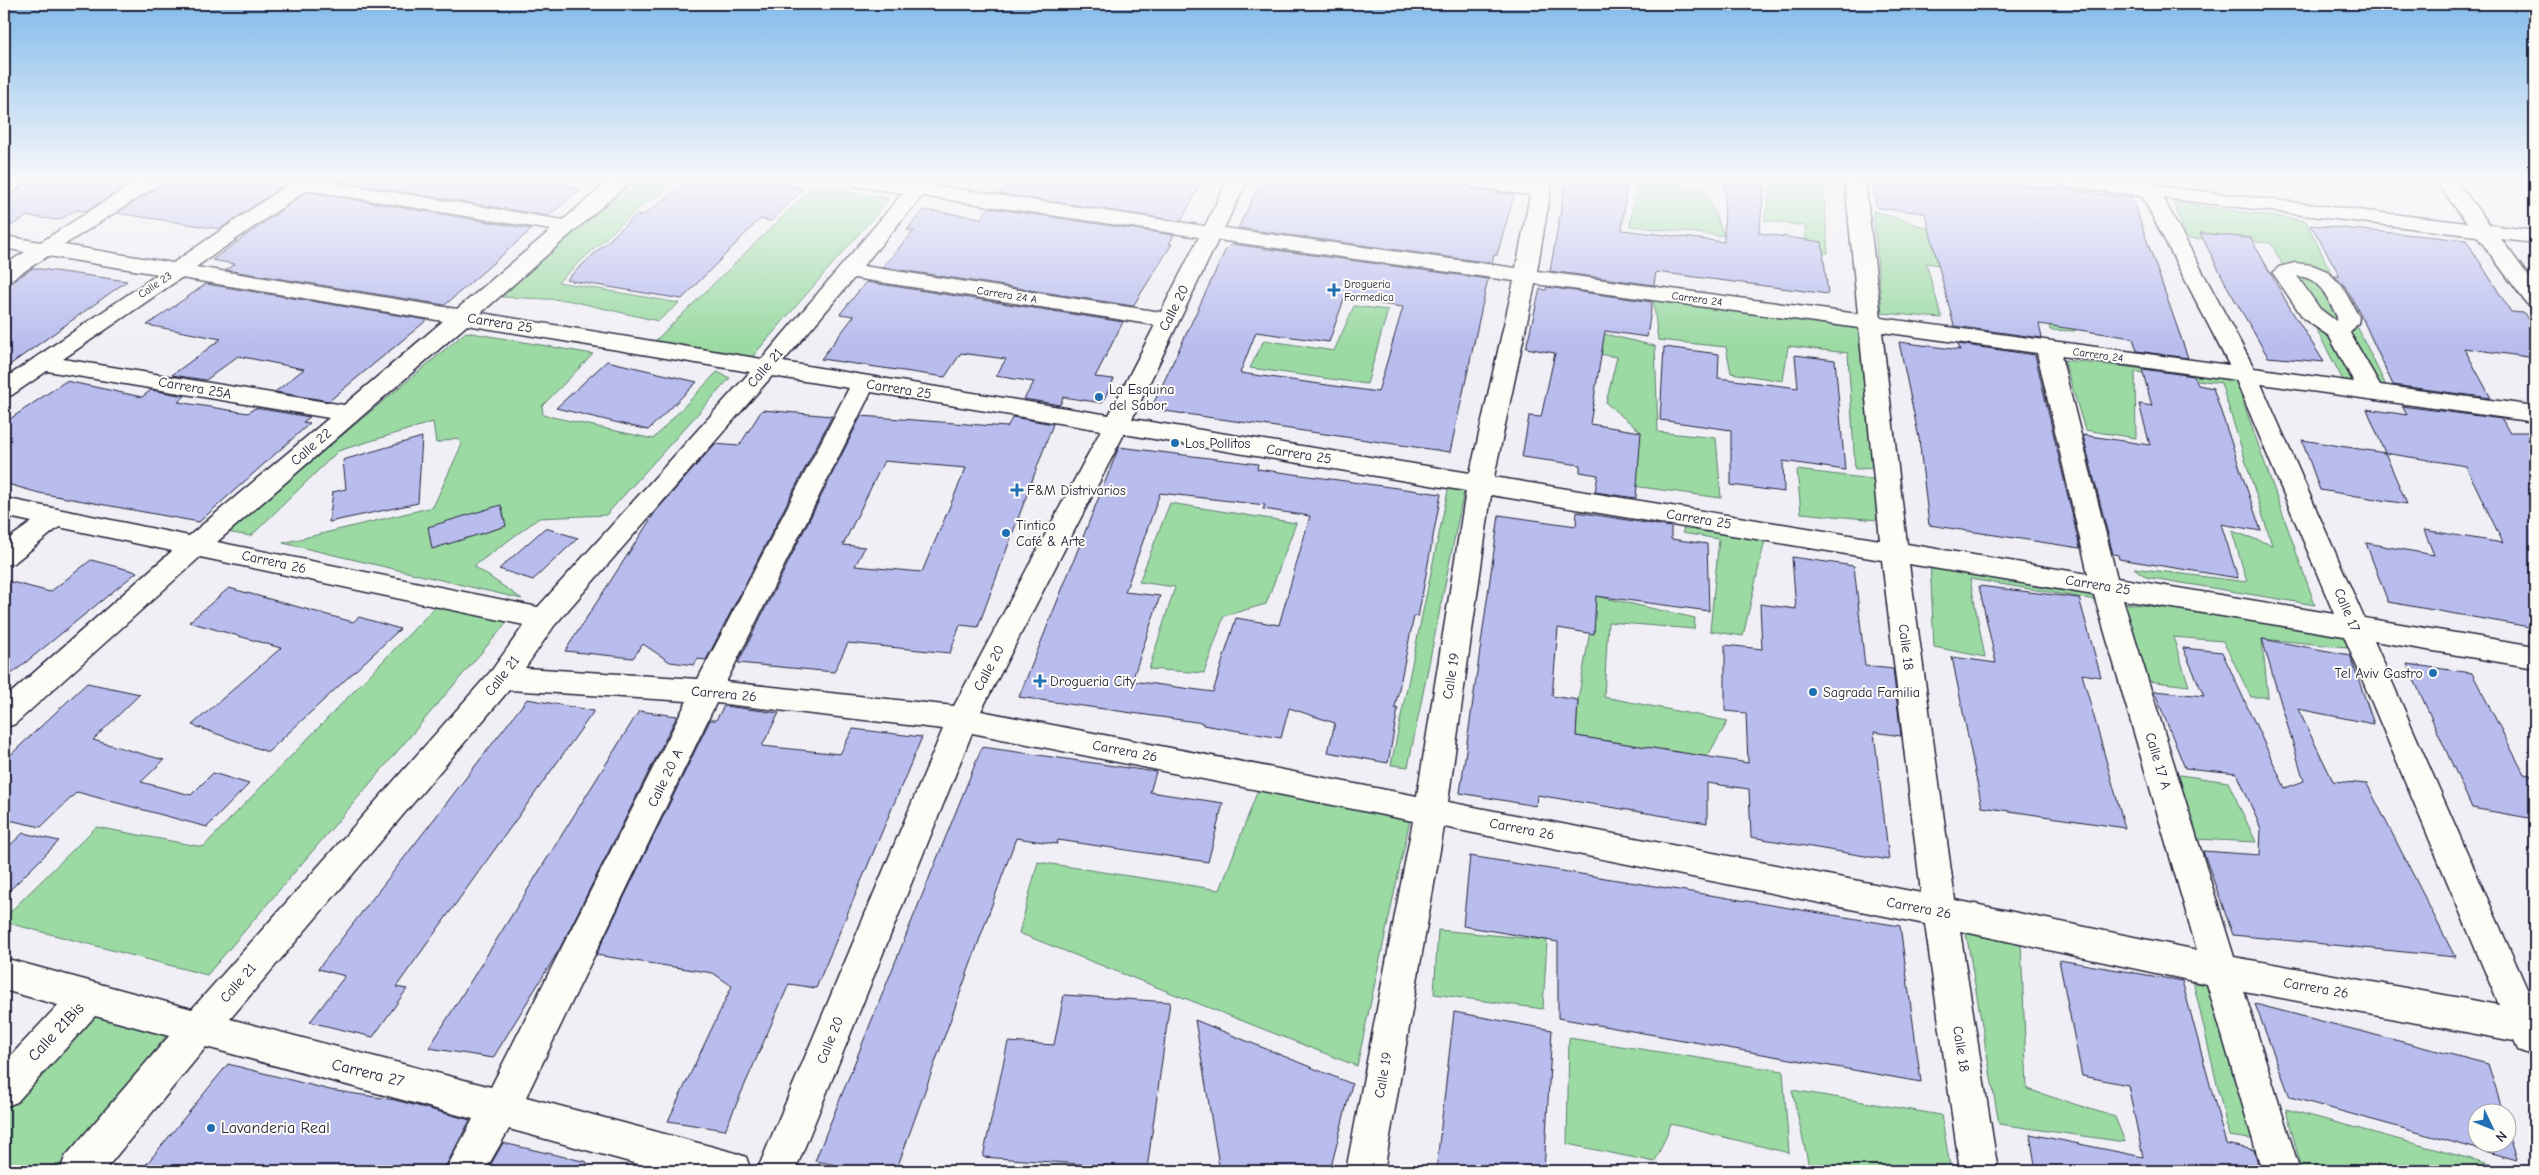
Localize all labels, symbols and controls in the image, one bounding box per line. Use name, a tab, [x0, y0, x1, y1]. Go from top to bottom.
street label: Calle 23	[136, 269, 174, 301]
place label: Drogueria Formedica	[1344, 278, 1394, 304]
street label: Calle 20	[1155, 282, 1193, 334]
street label: Carrera 24 A	[976, 284, 1039, 306]
marker: Drogueria Formedica	[1328, 284, 1340, 296]
street label: Carrera 24	[1671, 289, 1723, 309]
street label: Carrera 25	[466, 309, 534, 337]
street label: Calle 21	[743, 345, 787, 391]
street label: Carrera 24	[2072, 345, 2124, 365]
street label: Carrera 25A	[157, 373, 233, 403]
street label: Carrera 25	[865, 375, 933, 403]
place label: La Esquina del Sabor	[1109, 381, 1174, 414]
marker: La Esquina del Sabor	[1093, 391, 1105, 403]
street label: Calle 22	[287, 425, 335, 469]
place label: Los Pollitos	[1185, 435, 1250, 452]
marker: Los Pollitos	[1169, 437, 1181, 449]
street label: Carrera 25	[1265, 440, 1333, 468]
place label: F&M Distrivarios	[1027, 482, 1126, 499]
marker: F&M Distrivarios	[1011, 484, 1023, 496]
street label: Carrera 25	[1665, 505, 1733, 533]
place label: Tintico Café & Arte	[1016, 517, 1085, 550]
marker: Tintico Café & Arte	[1000, 527, 1012, 539]
street label: Carrera 26	[240, 547, 308, 577]
street label: Carrera 25	[2064, 571, 2132, 599]
street label: Calle 17	[2330, 586, 2364, 635]
street label: Calle 18	[1895, 623, 1917, 671]
street label: Calle 20	[970, 642, 1008, 694]
street label: Calle 21	[481, 652, 523, 700]
street label: Calle 19	[1439, 652, 1463, 700]
place label: Tel Aviv Gastro	[2335, 665, 2423, 682]
marker: Tel Aviv Gastro	[2427, 667, 2439, 679]
place label: Drogueria City	[1050, 673, 1137, 690]
marker: Drogueria City	[1034, 675, 1046, 687]
street label: Carrera 26	[690, 683, 758, 705]
place label: Sagrada Familia	[1823, 684, 1920, 701]
marker: Sagrada Familia	[1807, 686, 1819, 698]
street label: Calle 17 A	[2141, 730, 2175, 792]
street label: Carrera 26	[1091, 736, 1159, 766]
street label: Calle 20 A	[644, 746, 686, 810]
street label: Carrera 26	[1488, 814, 1556, 844]
street label: Carrera 26	[1885, 893, 1953, 923]
street label: Calle 21	[216, 960, 260, 1006]
street label: Carrera 26	[2282, 974, 2350, 1002]
street label: Calle 21Bis	[24, 999, 88, 1065]
street label: Calle 20	[813, 1014, 847, 1066]
street label: Calle 18	[1949, 1025, 1973, 1073]
street label: Calle 19	[1371, 1051, 1395, 1099]
street label: Carrera 27	[330, 1055, 407, 1091]
north arrow	[2466, 1102, 2516, 1152]
place label: Lavanderia Real	[221, 1119, 330, 1137]
marker: Lavanderia Real	[205, 1122, 217, 1134]
text: N	[2492, 1127, 2510, 1146]

